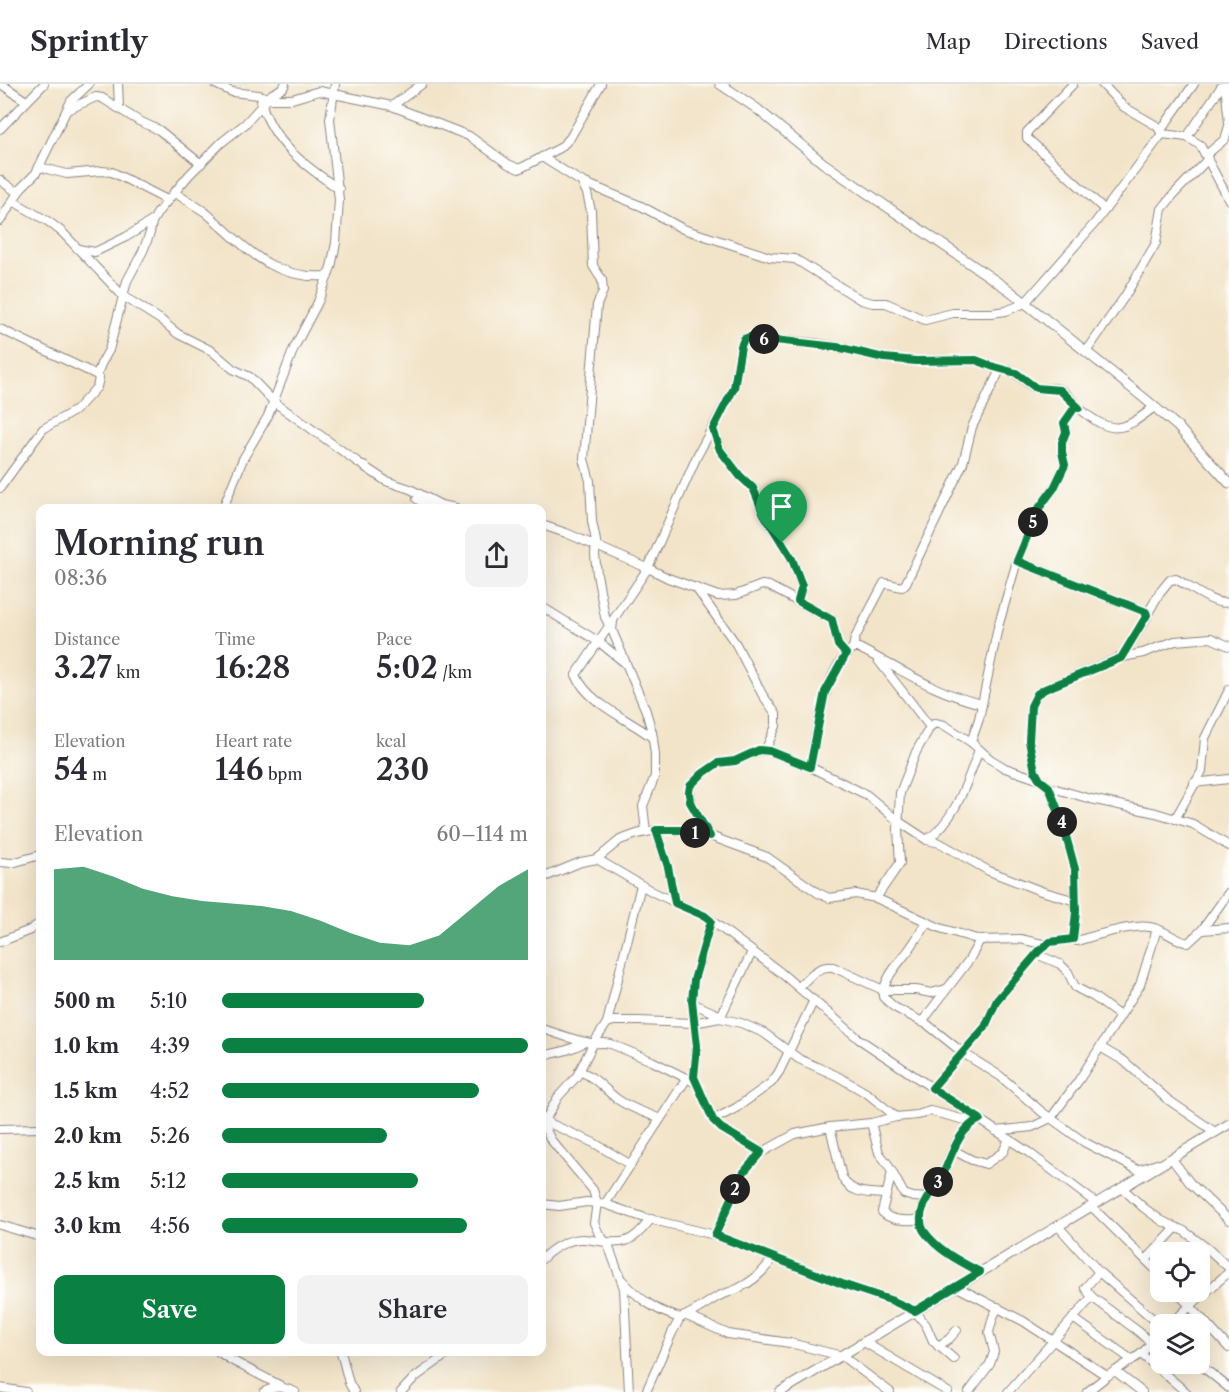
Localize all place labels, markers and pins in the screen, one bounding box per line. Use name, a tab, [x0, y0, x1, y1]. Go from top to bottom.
pin: 6	[749, 324, 779, 354]
pin	[756, 481, 807, 543]
pin: 5	[1018, 507, 1048, 537]
pin: 4	[1047, 807, 1077, 837]
pin: 1	[680, 818, 710, 848]
pin: 3	[923, 1167, 953, 1197]
pin: 2	[720, 1174, 750, 1204]

